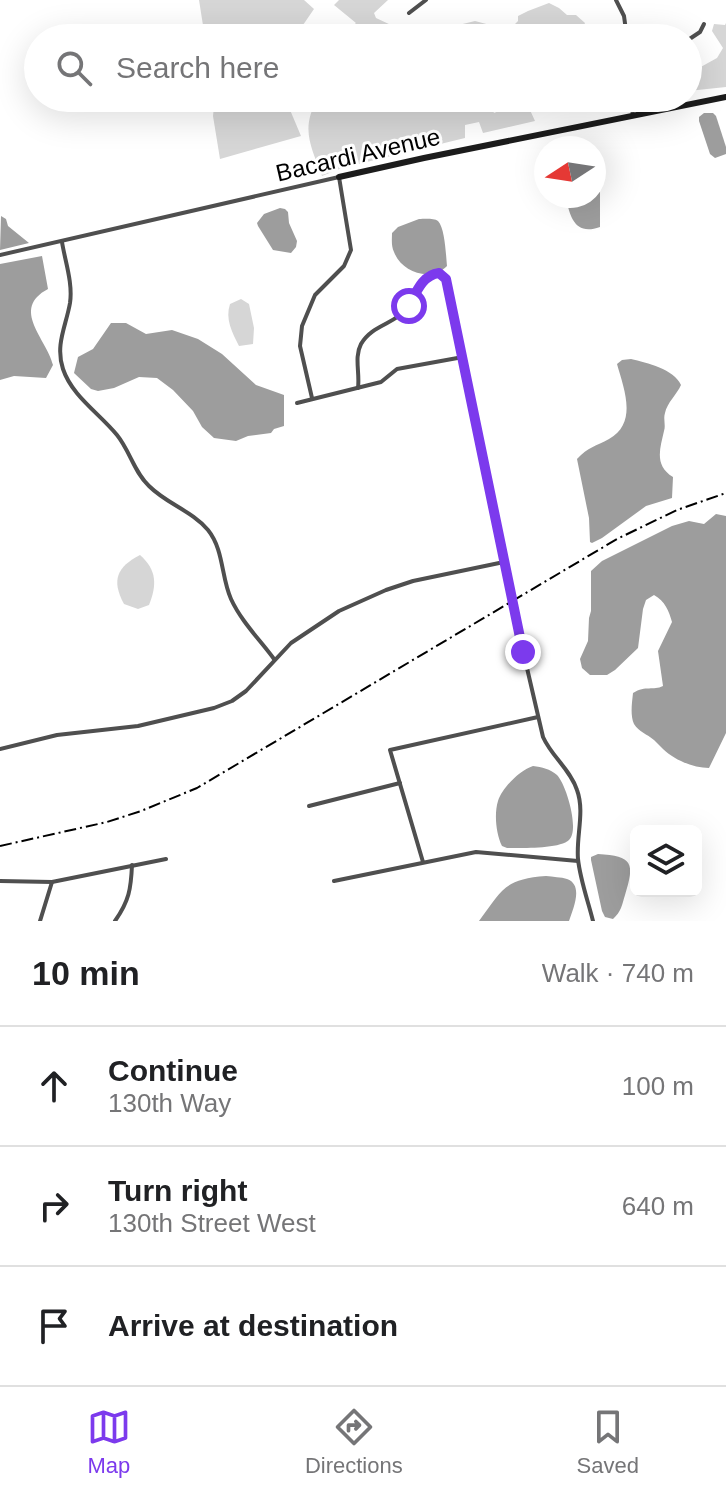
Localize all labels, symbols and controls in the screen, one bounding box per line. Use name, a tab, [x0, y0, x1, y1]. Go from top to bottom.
search box	[24, 24, 702, 112]
icon: search	[52, 46, 96, 90]
text: Search here	[116, 51, 279, 84]
street label: Bacardi Avenue	[273, 122, 443, 187]
north arrow	[534, 136, 606, 208]
route start	[391, 288, 427, 324]
route end	[505, 634, 541, 670]
map controls	[630, 825, 702, 897]
button: layers	[630, 825, 702, 897]
text: 10 min	[32, 954, 140, 992]
text: Walk · 740 m	[542, 958, 694, 988]
text: Continue	[108, 1054, 238, 1087]
icon: ahead	[32, 1064, 76, 1108]
text: 100 m	[622, 1071, 694, 1101]
text: 130th Way	[108, 1088, 231, 1118]
text: Turn right	[108, 1174, 247, 1207]
icon: right	[32, 1184, 76, 1228]
text: 640 m	[622, 1191, 694, 1221]
text: 130th Street West	[108, 1208, 316, 1238]
icon: arrive	[32, 1304, 76, 1348]
text: Arrive at destination	[108, 1309, 398, 1342]
tab: Map	[87, 1405, 131, 1479]
tab: Directions	[305, 1405, 403, 1479]
tab: Saved	[577, 1405, 639, 1479]

